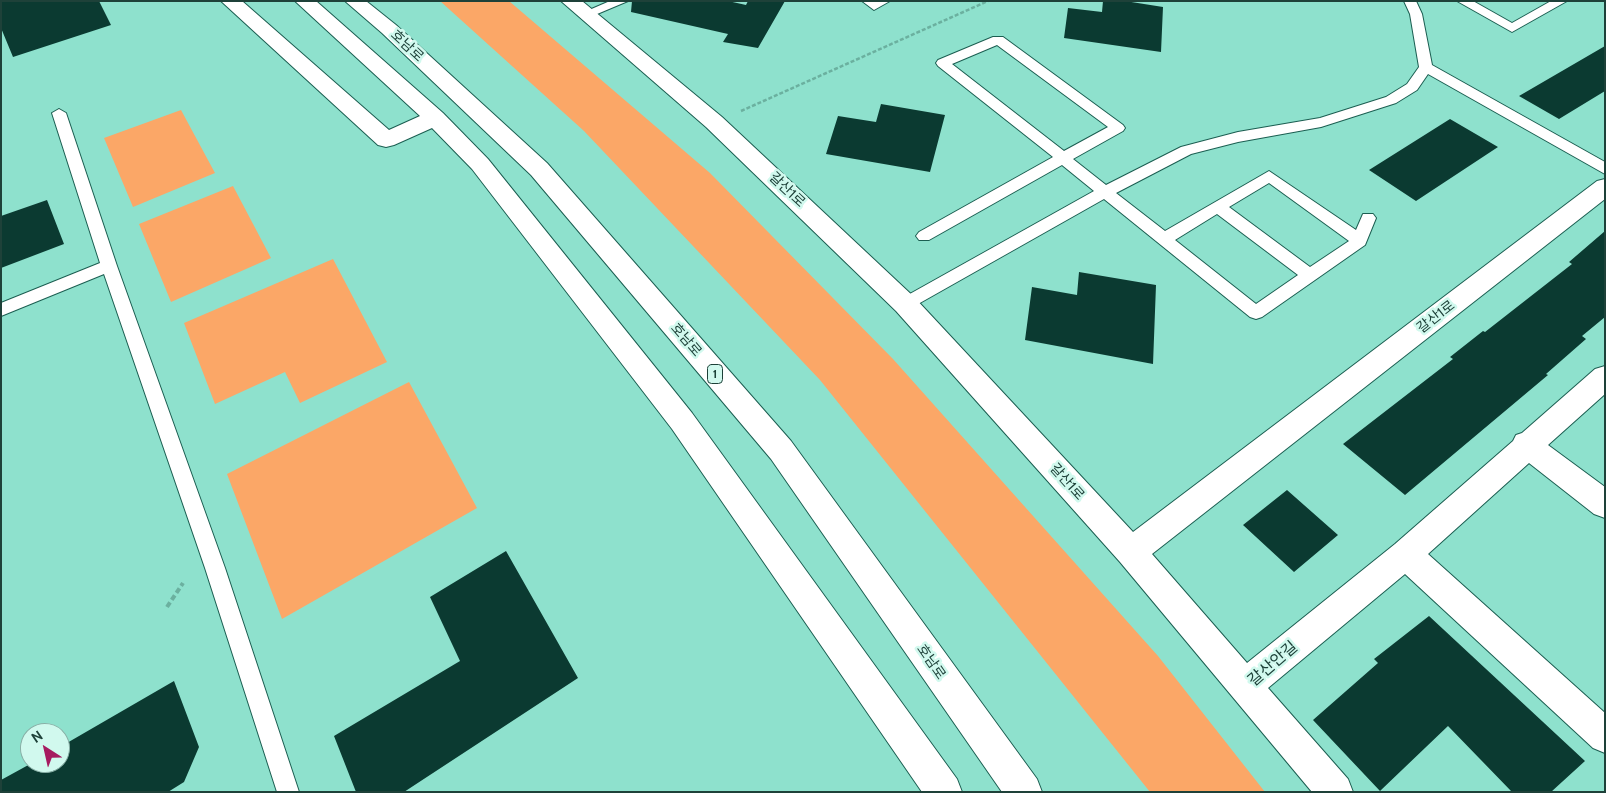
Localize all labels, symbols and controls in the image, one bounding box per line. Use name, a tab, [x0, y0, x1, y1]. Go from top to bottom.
street label: 호남로	[387, 27, 427, 65]
street label: 갈산1로	[765, 169, 809, 211]
street label: 갈산1로	[1414, 297, 1458, 337]
street label: 호남로	[667, 320, 705, 360]
road number: 1	[708, 364, 722, 384]
street label: 갈산1로	[1046, 460, 1088, 504]
street label: 갈산안길	[1244, 637, 1302, 691]
street label: 호남로	[913, 641, 949, 683]
north arrow	[20, 723, 70, 773]
text: N	[28, 726, 46, 747]

